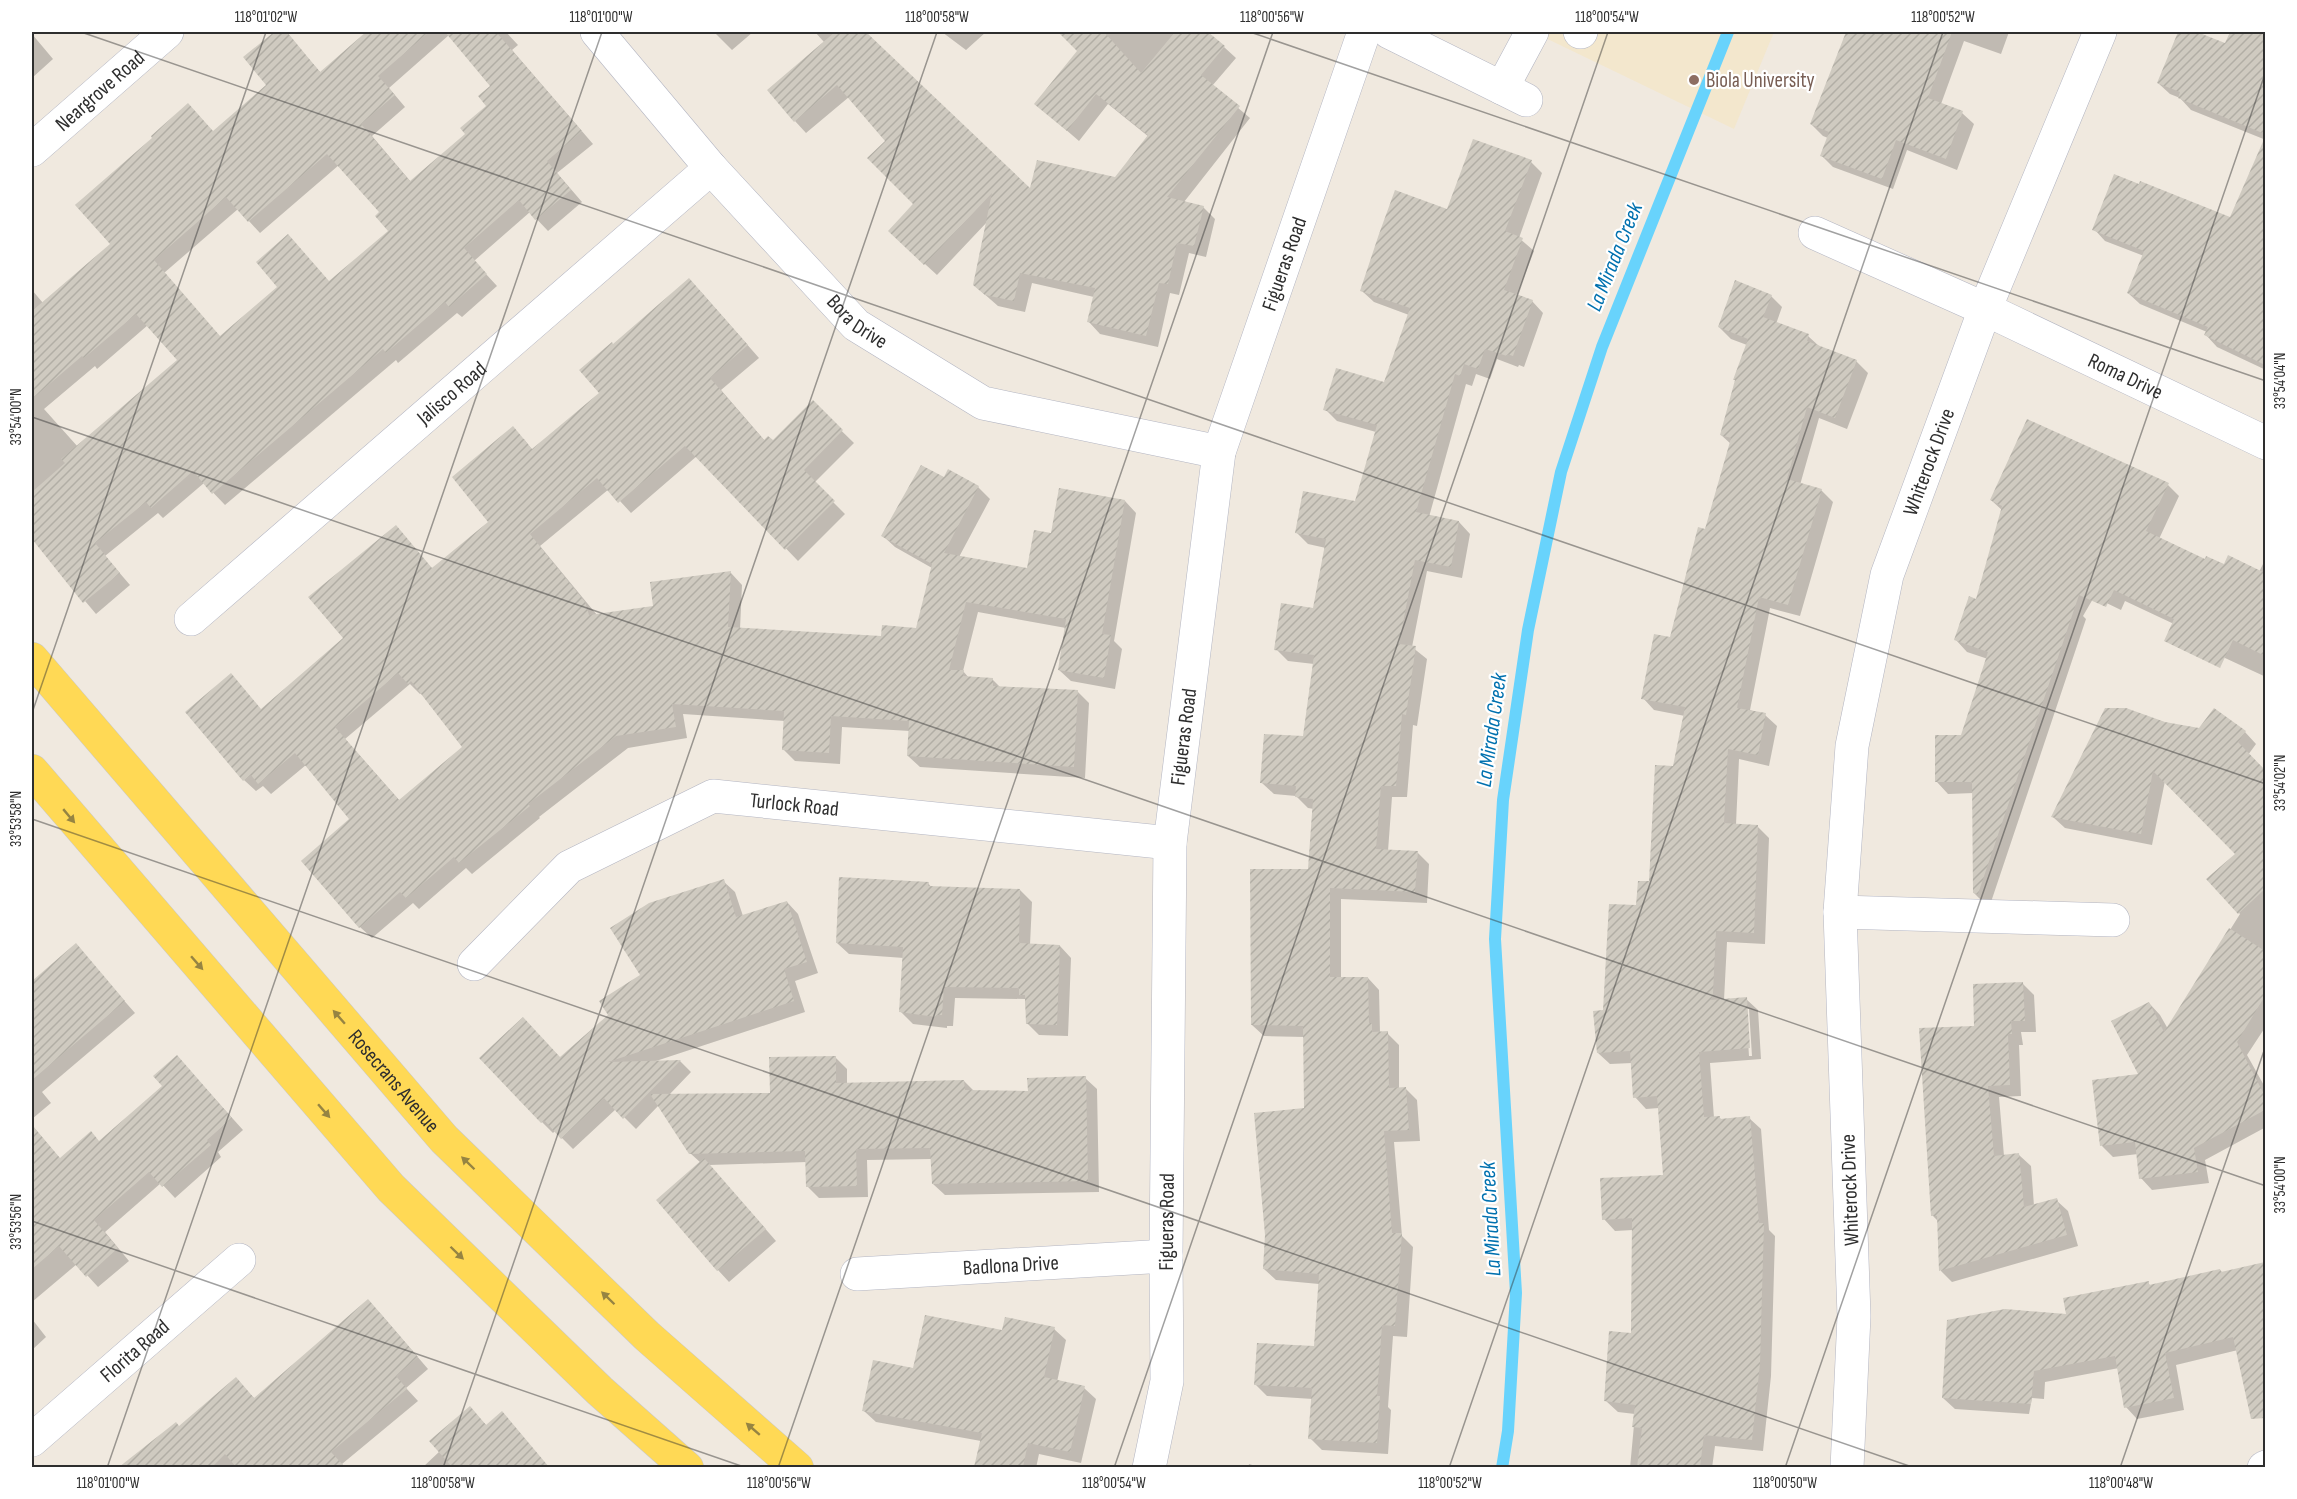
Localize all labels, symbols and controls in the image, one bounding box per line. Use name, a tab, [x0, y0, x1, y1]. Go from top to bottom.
text: 118°01'02"W	[235, 8, 297, 27]
text: 118°01'00"W	[570, 8, 633, 27]
text: 118°00'58"W	[905, 8, 969, 27]
text: 118°00'56"W	[1240, 8, 1304, 27]
text: 118°00'54"W	[1575, 8, 1639, 27]
text: 118°00'52"W	[1911, 8, 1975, 27]
street label: Neargrove Road	[50, 45, 149, 136]
place label: Biola University	[1706, 68, 1815, 93]
marker: Biola University	[1687, 73, 1701, 87]
water label: La Mirada Creek	[1581, 198, 1649, 315]
street label: Figueras Road	[1256, 214, 1312, 314]
street label: Bora Drive	[822, 289, 892, 354]
street label: Roma Drive	[2084, 348, 2167, 405]
text: 33°54'04"N	[2271, 353, 2290, 409]
street label: Jalisco Road	[411, 356, 491, 430]
text: 33°54'00"N	[7, 388, 26, 446]
street label: Whiterock Drive	[1898, 405, 1960, 519]
water label: La Mirada Creek	[1471, 671, 1513, 789]
street label: Figueras Road	[1165, 687, 1202, 787]
text: 33°54'02"N	[2271, 755, 2290, 811]
street label: Turlock Road	[749, 787, 840, 821]
text: 33°53'58"N	[7, 791, 26, 847]
one-way arrow	[63, 808, 76, 824]
one-way arrow	[190, 956, 203, 971]
one-way arrow	[332, 1009, 345, 1025]
street label: Rosecrans Avenue	[343, 1024, 445, 1137]
one-way arrow	[317, 1103, 330, 1118]
street label: Whiterock Drive	[1836, 1134, 1864, 1246]
one-way arrow	[461, 1156, 475, 1170]
text: 33°54'00"N	[2271, 1156, 2290, 1214]
water label: La Mirada Creek	[1474, 1160, 1507, 1277]
street label: Figueras Road	[1153, 1173, 1179, 1271]
text: 33°53'56"N	[7, 1194, 26, 1250]
one-way arrow	[450, 1246, 465, 1260]
street label: Badlona Drive	[962, 1250, 1059, 1280]
one-way arrow	[601, 1292, 615, 1306]
street label: Florita Road	[95, 1314, 174, 1388]
one-way arrow	[746, 1423, 761, 1436]
text: 118°01'00"W	[77, 1474, 140, 1493]
text: 118°00'58"W	[411, 1474, 475, 1493]
text: 118°00'56"W	[747, 1474, 811, 1493]
text: 118°00'54"W	[1082, 1474, 1146, 1493]
text: 118°00'52"W	[1418, 1474, 1482, 1493]
text: 118°00'50"W	[1753, 1474, 1817, 1493]
text: 118°00'48"W	[2089, 1474, 2153, 1493]

